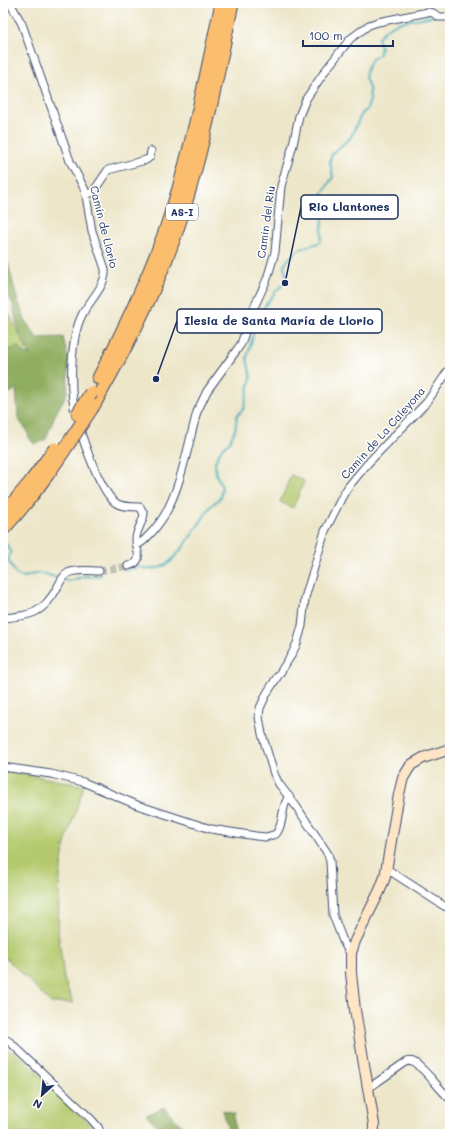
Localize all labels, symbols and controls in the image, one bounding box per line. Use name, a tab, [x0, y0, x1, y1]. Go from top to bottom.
scale bar	[303, 22, 393, 48]
text: 100 m	[309, 27, 343, 43]
street label: Camín de Llorio	[87, 184, 122, 270]
street label: Camín del Riu	[253, 185, 278, 259]
callout: Rio Llantones	[301, 195, 398, 219]
text: Rio Llantones	[308, 198, 390, 214]
road number: AS-I	[166, 204, 198, 220]
callout: Ilesia de Santa María de Llorio	[177, 309, 382, 333]
text: Ilesia de Santa María de Llorio	[184, 312, 374, 328]
street label: Camín de La Caleyona	[337, 383, 428, 482]
north arrow	[22, 1075, 62, 1115]
text: N	[30, 1096, 44, 1113]

